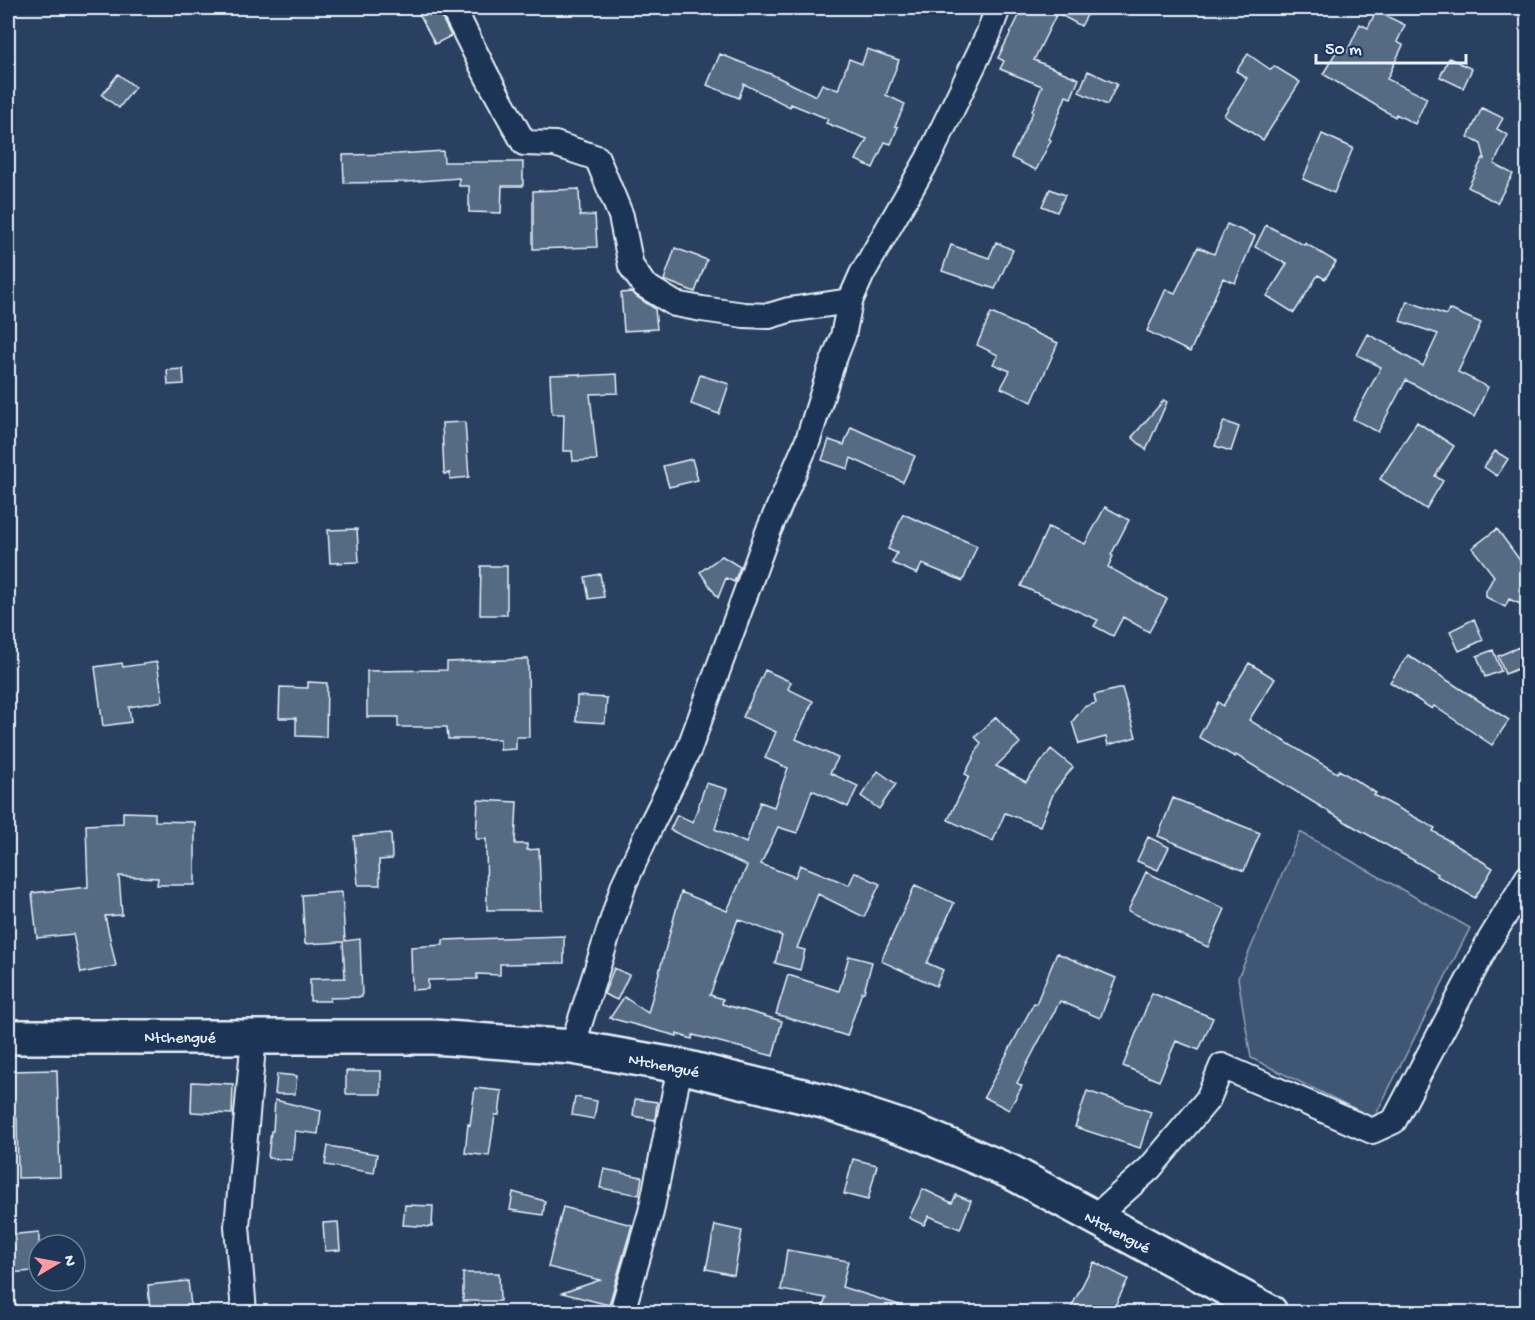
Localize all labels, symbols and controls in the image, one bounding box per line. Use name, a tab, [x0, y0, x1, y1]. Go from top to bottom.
scale bar	[1316, 27, 1466, 65]
text: 50 m	[1325, 40, 1362, 61]
street label: Ntchengué	[144, 1030, 217, 1049]
street label: Ntchengué	[626, 1051, 701, 1084]
street label: Ntchengué	[1080, 1209, 1153, 1260]
north arrow	[27, 1233, 87, 1293]
text: N	[58, 1254, 79, 1268]

